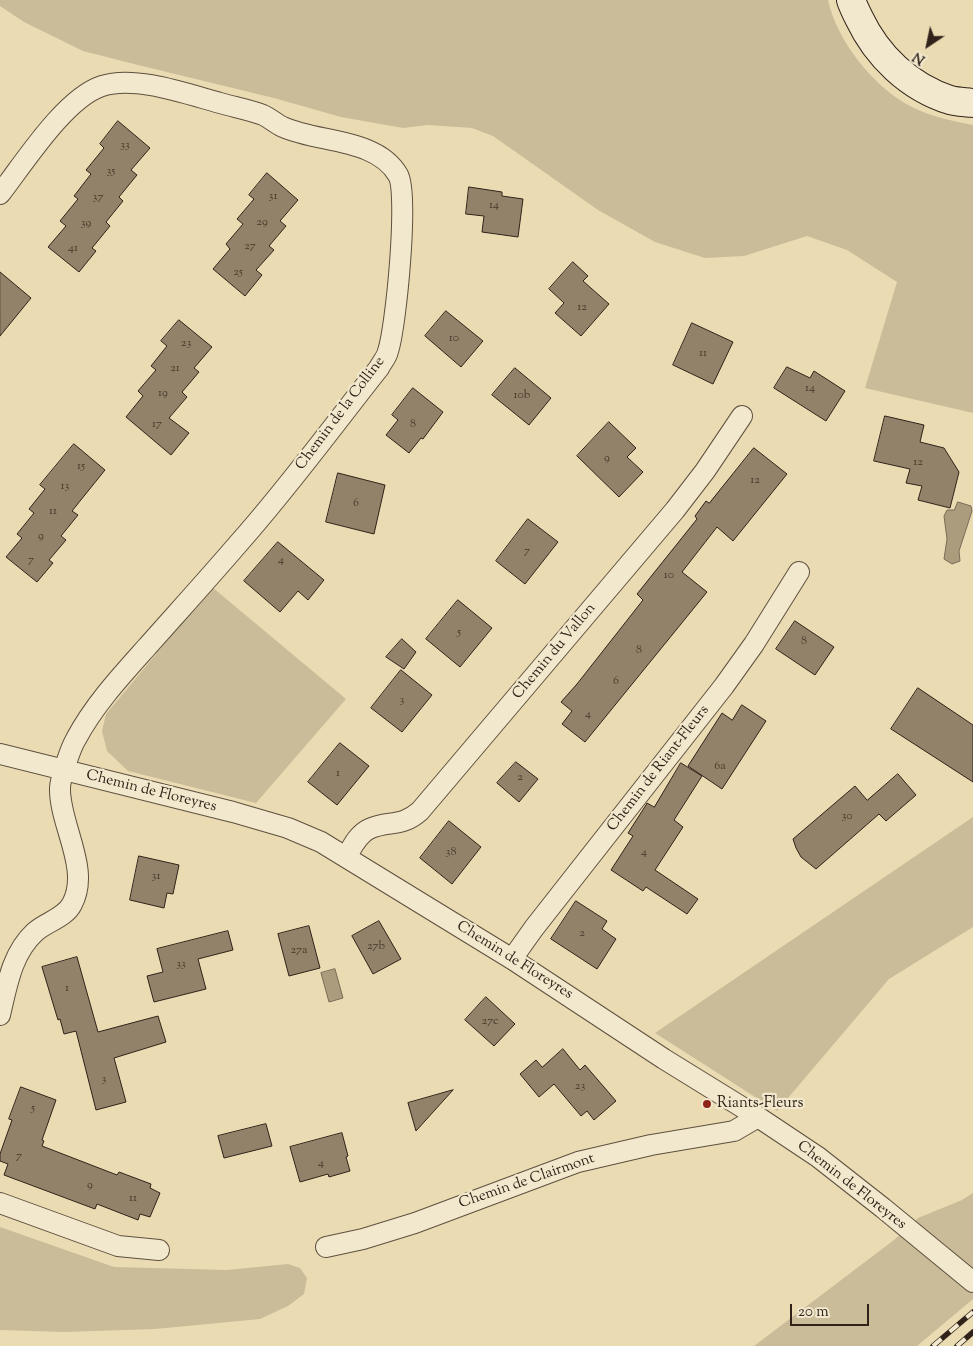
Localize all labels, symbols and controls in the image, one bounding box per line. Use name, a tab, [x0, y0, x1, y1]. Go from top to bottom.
north arrow	[903, 20, 953, 70]
text: N	[909, 46, 930, 69]
house number: 33	[120, 139, 130, 153]
house number: 35	[107, 165, 115, 179]
house number: 31	[269, 190, 277, 204]
house number: 37	[93, 191, 103, 205]
house number: 14	[489, 199, 499, 213]
house number: 29	[256, 216, 268, 230]
house number: 39	[81, 217, 91, 231]
house number: 27	[244, 240, 256, 254]
house number: 41	[68, 242, 78, 256]
house number: 25	[233, 266, 243, 280]
house number: 12	[577, 301, 587, 315]
house number: 10	[449, 332, 459, 346]
house number: 23	[181, 337, 191, 351]
house number: 11	[699, 347, 707, 361]
street label: Chemin de la Colline	[292, 354, 390, 474]
house number: 21	[170, 362, 180, 376]
house number: 14	[805, 382, 815, 396]
house number: 19	[158, 387, 168, 401]
house number: 10b	[514, 389, 530, 403]
house number: 17	[152, 418, 162, 432]
house number: 8	[410, 418, 416, 432]
house number: 9	[604, 452, 610, 466]
house number: 12	[913, 456, 923, 470]
house number: 15	[77, 460, 85, 474]
house number: 12	[750, 474, 760, 488]
house number: 13	[61, 480, 69, 494]
house number: 6	[353, 497, 359, 511]
house number: 11	[49, 505, 57, 519]
house number: 9	[38, 530, 44, 544]
house number: 7	[524, 545, 530, 559]
house number: 7	[28, 554, 34, 568]
house number: 4	[278, 554, 284, 568]
house number: 10	[664, 569, 674, 583]
street label: Chemin du Vallon	[510, 600, 600, 704]
house number: 5	[457, 626, 461, 640]
house number: 8	[801, 635, 807, 649]
house number: 8	[636, 644, 642, 658]
house number: 6	[613, 675, 619, 689]
house number: 3	[400, 694, 404, 708]
street label: Chemin de Riant-Fleurs	[604, 702, 714, 836]
house number: 4	[585, 708, 591, 722]
house number: 6a	[714, 760, 726, 774]
street label: Chemin de Floreyres	[84, 767, 218, 817]
house number: 1	[336, 767, 340, 781]
house number: 2	[517, 771, 523, 785]
house number: 30	[841, 810, 853, 824]
house number: 38	[446, 846, 456, 860]
house number: 4	[641, 846, 647, 860]
house number: 31	[152, 870, 160, 884]
street label: Chemin de Floreyres	[452, 918, 576, 1004]
house number: 2	[579, 927, 585, 941]
house number: 27b	[367, 940, 385, 954]
house number: 27a	[290, 944, 308, 958]
house number: 33	[176, 958, 186, 972]
house number: 1	[65, 982, 69, 996]
house number: 27c	[482, 1015, 498, 1029]
house number: 3	[102, 1073, 106, 1087]
house number: 23	[575, 1080, 585, 1094]
place label: Riants-Fleurs	[717, 1095, 803, 1113]
marker: Riants-Fleurs	[701, 1098, 713, 1110]
house number: 5	[31, 1102, 35, 1116]
street label: Chemin de Floreyres	[793, 1138, 909, 1234]
house number: 7	[16, 1150, 22, 1164]
street label: Chemin de Clairmont	[457, 1150, 597, 1214]
house number: 4	[318, 1157, 324, 1171]
house number: 9	[87, 1179, 93, 1193]
house number: 11	[129, 1192, 137, 1206]
scale bar	[793, 1294, 872, 1326]
text: 20 m	[798, 1302, 829, 1323]

